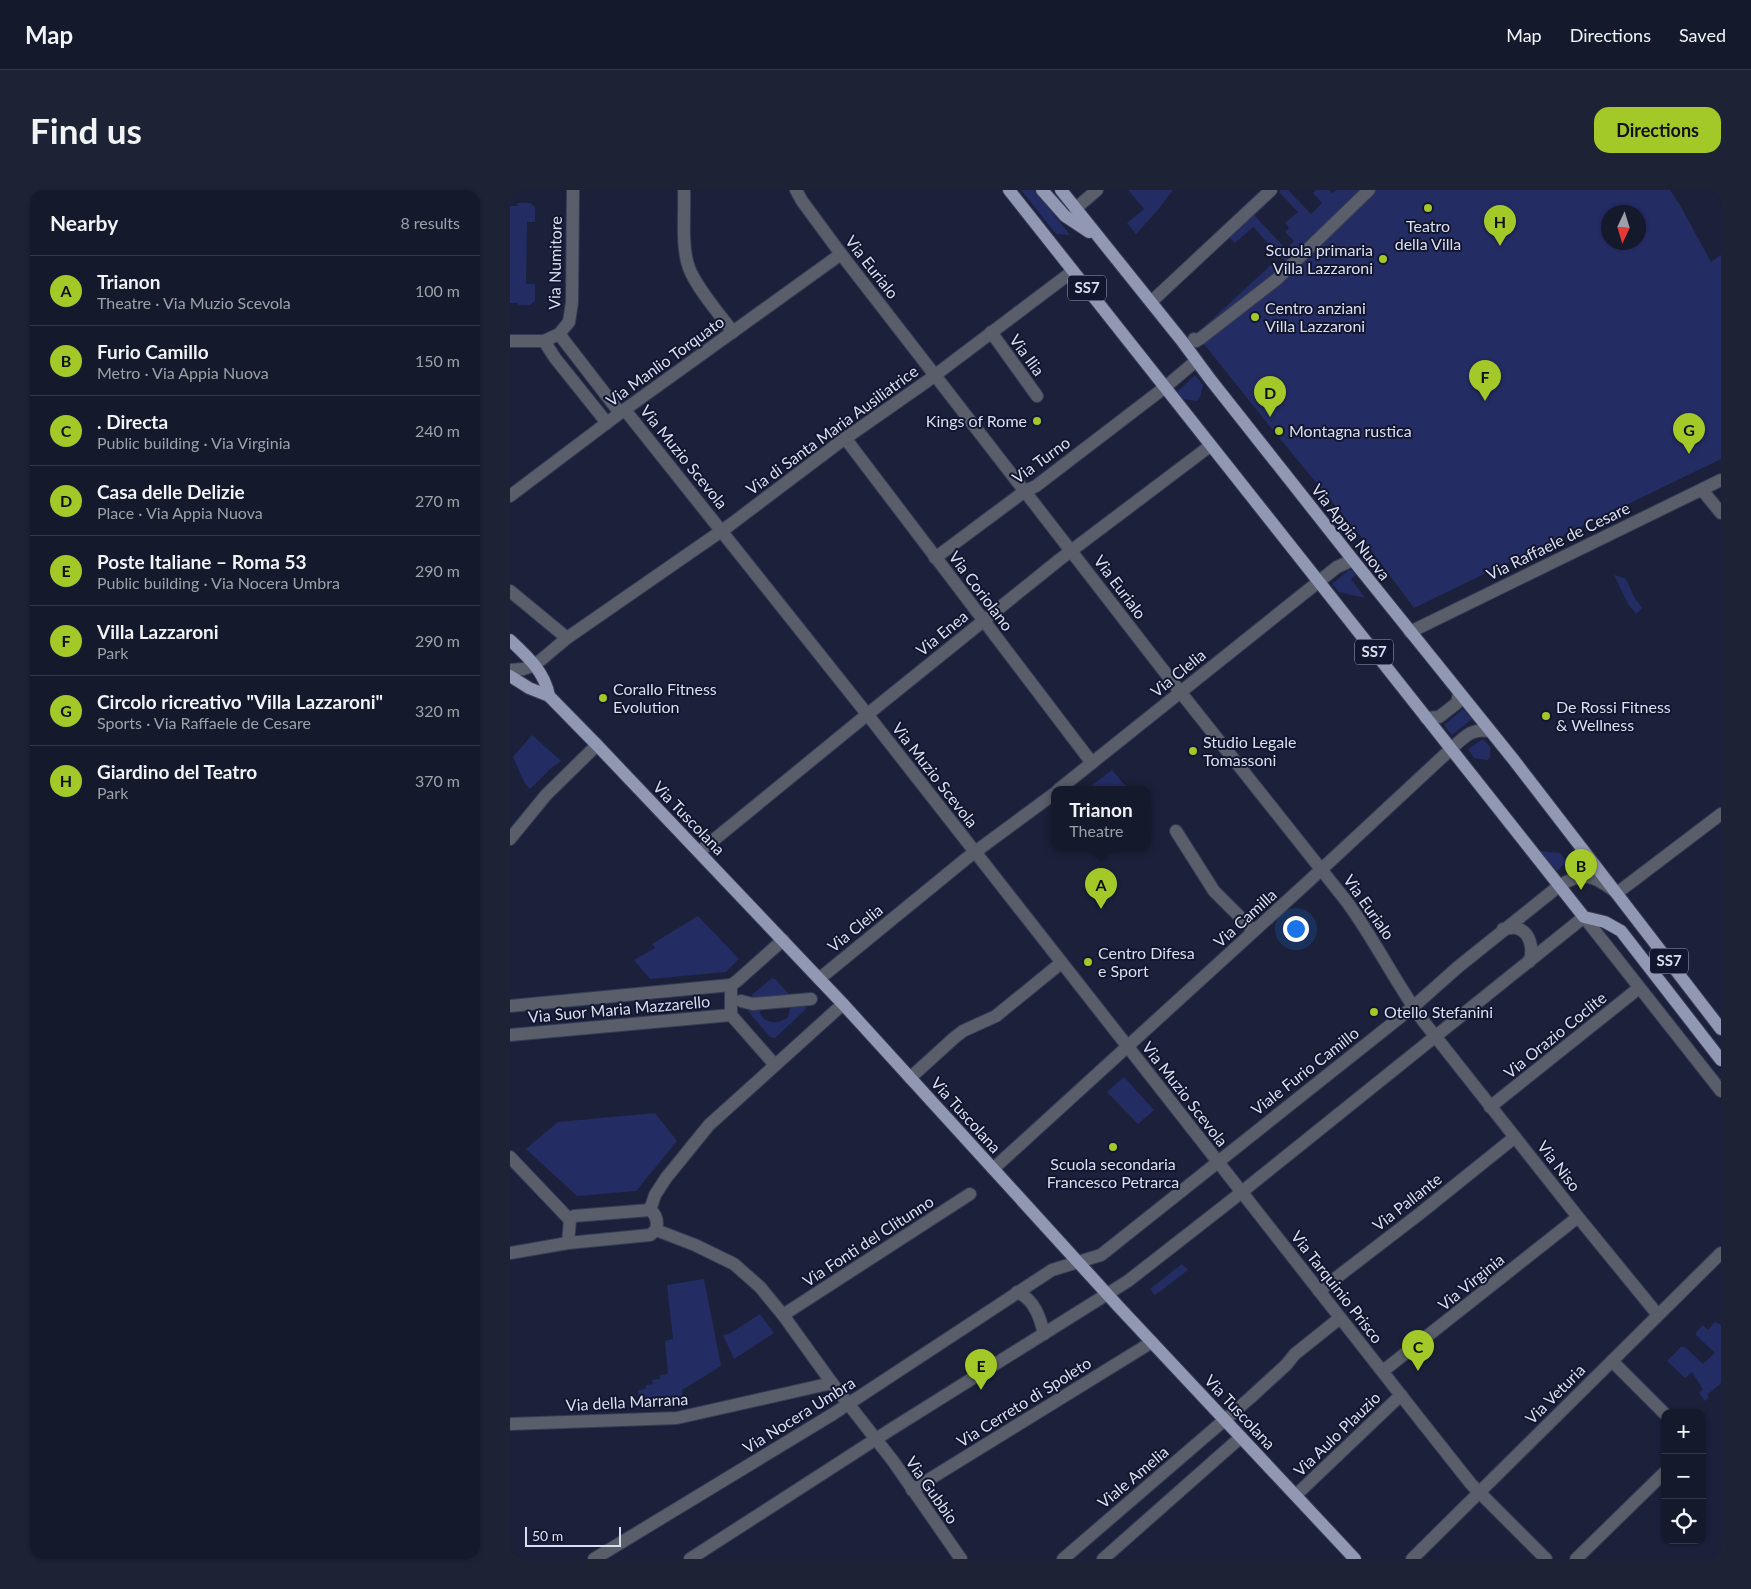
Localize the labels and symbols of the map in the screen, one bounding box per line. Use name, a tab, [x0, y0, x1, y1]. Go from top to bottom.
marker: Teatro della Villa	[1422, 202, 1434, 214]
pin: H	[1484, 205, 1516, 246]
north arrow	[1601, 205, 1646, 250]
street label: Via Numitore	[544, 216, 565, 310]
place label: Teatro della Villa	[1395, 216, 1461, 253]
street label: Via Eurialo	[842, 231, 903, 302]
place label: Scuola primaria Villa Lazzaroni	[1266, 240, 1373, 277]
marker: Scuola primaria Villa Lazzaroni	[1377, 253, 1389, 265]
road number: SS7	[1068, 276, 1106, 300]
place label: Centro anziani Villa Lazzaroni	[1265, 298, 1366, 335]
street label: Via Manlio Torquato	[602, 311, 727, 410]
marker: Centro anziani Villa Lazzaroni	[1249, 311, 1261, 323]
street label: Via Ilia	[1006, 330, 1049, 379]
pin: F	[1469, 360, 1501, 401]
street label: Via di Santa Maria Ausiliatrice	[742, 361, 921, 498]
pin: D	[1254, 376, 1286, 417]
street label: Via Muzio Scevola	[637, 401, 732, 512]
place label: Kings of Rome	[926, 411, 1027, 430]
pin: G	[1673, 413, 1705, 454]
marker: Kings of Rome	[1031, 415, 1043, 427]
place label: Montagna rustica	[1289, 421, 1412, 440]
marker: Montagna rustica	[1273, 425, 1285, 437]
street label: Via Turno	[1008, 432, 1073, 487]
street label: Via Appia Nuova	[1308, 480, 1395, 584]
street label: Via Raffaele de Cesare	[1483, 498, 1633, 584]
street label: Via Coriolano	[945, 547, 1018, 634]
street label: Via Eurialo	[1090, 551, 1151, 622]
street label: Via Enea	[912, 606, 971, 659]
road number: SS7	[1355, 640, 1393, 664]
street label: Via Clelia	[1146, 645, 1209, 701]
place label: Corallo Fitness Evolution	[613, 679, 717, 716]
marker: Corallo Fitness Evolution	[597, 692, 609, 704]
place label: De Rossi Fitness & Wellness	[1556, 697, 1671, 734]
marker: De Rossi Fitness & Wellness	[1540, 710, 1552, 722]
street label: Via Muzio Scevola	[889, 718, 982, 831]
place label: Studio Legale Tomassoni	[1203, 732, 1297, 769]
marker: Studio Legale Tomassoni	[1187, 745, 1199, 757]
street label: Via Tuscolana	[650, 777, 729, 858]
pin: B	[1565, 849, 1597, 890]
pin: A	[1085, 868, 1117, 909]
street label: Via Eurialo	[1340, 871, 1399, 943]
street label: Via Camilla	[1209, 885, 1280, 951]
street label: Via Clelia	[823, 900, 886, 956]
your location	[1283, 916, 1309, 942]
place label: Centro Difesa e Sport	[1098, 943, 1195, 980]
road number: SS7	[1650, 948, 1688, 974]
marker: Centro Difesa e Sport	[1082, 956, 1094, 968]
street label: Via Orazio Coclite	[1500, 987, 1610, 1082]
street label: Via Suor Maria Mazzarello	[527, 991, 711, 1026]
place label: Otello Stefanini	[1384, 1002, 1493, 1021]
marker: Otello Stefanini	[1368, 1006, 1380, 1018]
street label: Viale Furio Camillo	[1247, 1023, 1362, 1119]
street label: Via Muzio Scevola	[1139, 1037, 1232, 1150]
street label: Via Tuscolana	[928, 1073, 1005, 1156]
street label: Via Niso	[1534, 1137, 1585, 1195]
marker: Scuola secondaria Francesco Petrarca	[1107, 1141, 1119, 1153]
place label: Scuola secondaria Francesco Petrarca	[1047, 1154, 1179, 1191]
street label: Via Pallante	[1368, 1169, 1445, 1234]
street label: Via Fonti del Clitunno	[799, 1191, 937, 1290]
street label: Via Tarquinio Prisco	[1288, 1227, 1387, 1347]
street label: Via Virginia	[1434, 1249, 1507, 1314]
pin: C	[1402, 1330, 1434, 1371]
pin: E	[965, 1349, 997, 1390]
street label: Via Cerreto di Spoleto	[953, 1353, 1094, 1451]
street label: Via Veturia	[1521, 1360, 1588, 1427]
street label: Via Tuscolana	[1201, 1370, 1280, 1453]
street label: Via Nocera Umbra	[739, 1372, 858, 1457]
street label: Via Aulo Plauzio	[1289, 1388, 1384, 1480]
street label: Via della Marrana	[565, 1389, 689, 1414]
street label: Viale Amelia	[1093, 1442, 1172, 1512]
street label: Via Gubbio	[902, 1452, 963, 1527]
scale bar	[525, 1524, 621, 1547]

